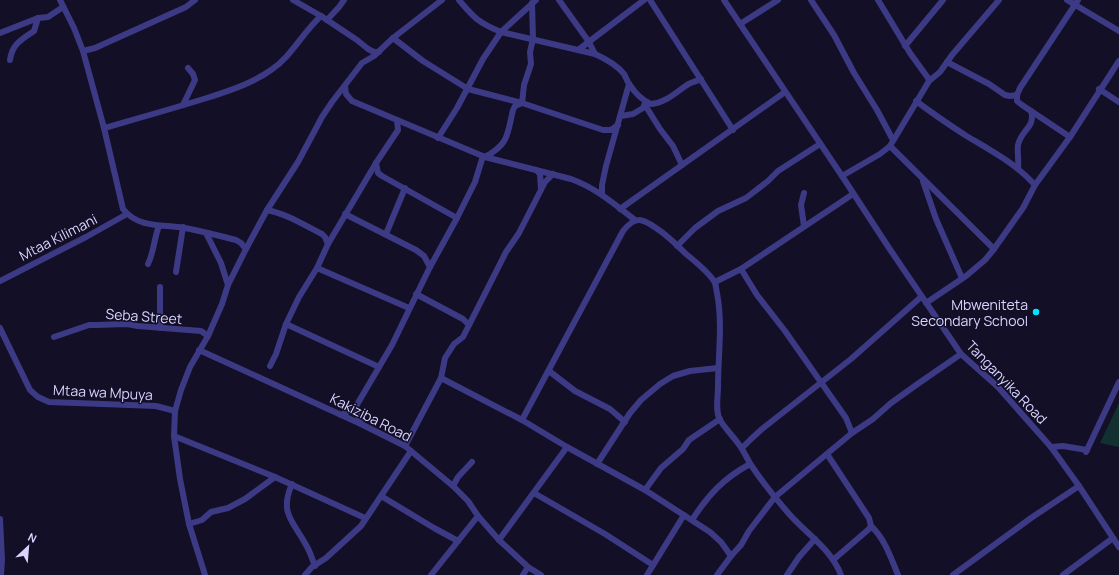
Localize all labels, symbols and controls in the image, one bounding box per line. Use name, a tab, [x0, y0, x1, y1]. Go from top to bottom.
street label: Mtaa Kilimani	[16, 209, 100, 265]
place label: Mbweniteta Secondary School	[911, 295, 1028, 330]
street label: Seba Street	[105, 304, 183, 328]
marker: Mbweniteta Secondary School	[1031, 307, 1041, 317]
street label: Tanganyika Road	[962, 336, 1052, 428]
street label: Mtaa wa Mpuya	[53, 380, 153, 404]
street label: Kakiziba Road	[327, 388, 415, 446]
north arrow	[8, 527, 48, 567]
text: N	[26, 529, 40, 546]

